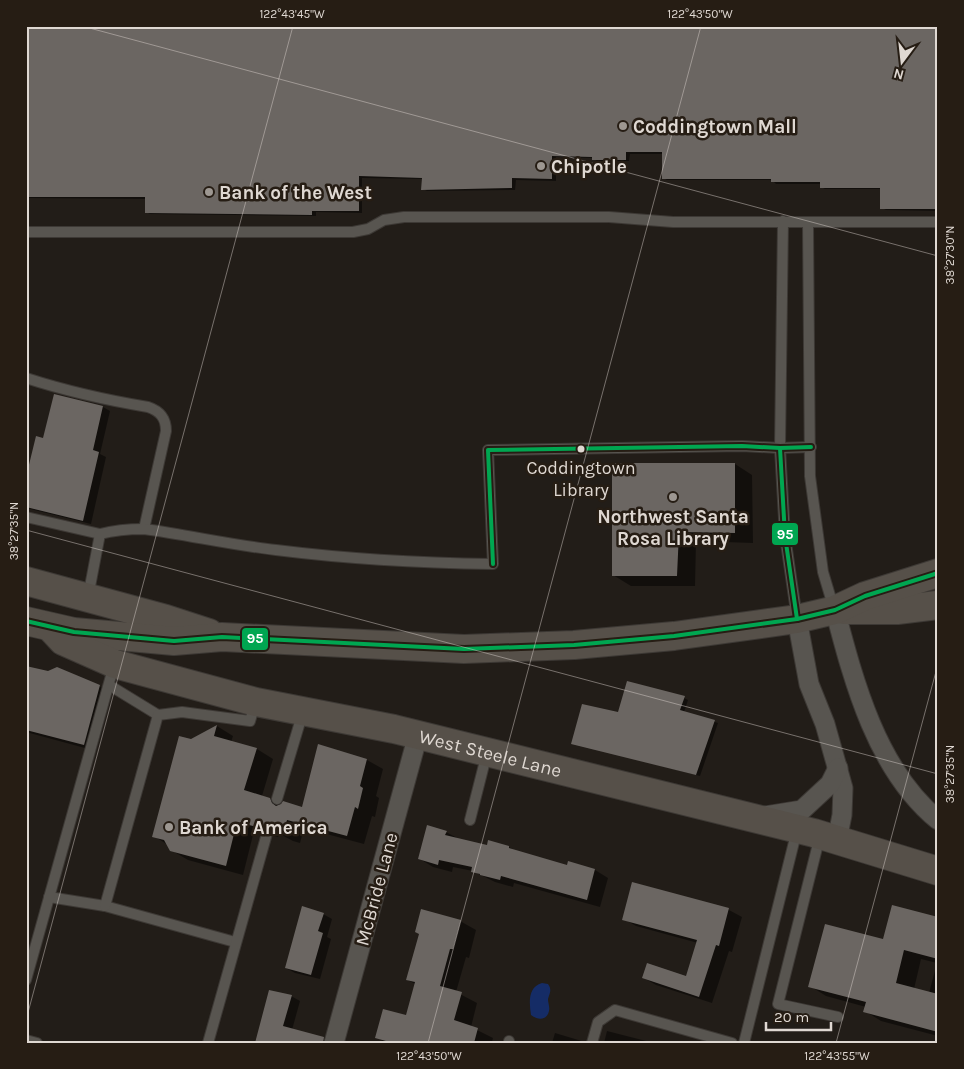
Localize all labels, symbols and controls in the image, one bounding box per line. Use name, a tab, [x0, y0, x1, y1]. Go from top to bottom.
text: 122°43'45"W	[259, 7, 325, 21]
text: 122°43'50"W	[667, 7, 733, 21]
north arrow	[876, 38, 926, 88]
text: N	[892, 65, 906, 84]
place label: Coddingtown Mall	[633, 116, 797, 138]
marker: Coddingtown Mall	[617, 120, 629, 132]
place label: Chipotle	[551, 156, 627, 178]
marker: Chipotle	[535, 160, 547, 172]
place label: Bank of the West	[219, 182, 372, 204]
marker: Bank of the West	[203, 186, 215, 198]
text: 38°27'30"N	[943, 226, 957, 284]
marker: Coddingtown Library	[576, 444, 586, 454]
place label: Coddingtown Library	[526, 457, 636, 501]
marker: Northwest Santa Rosa Library	[667, 491, 679, 503]
text: 38°27'35"N	[7, 502, 21, 560]
place label: Northwest Santa Rosa Library	[597, 506, 749, 550]
line badge: 95	[771, 522, 799, 546]
text: 95	[777, 526, 793, 543]
line badge: 95	[241, 627, 269, 651]
text: 95	[247, 630, 263, 647]
street label: West Steele Lane	[417, 726, 564, 782]
text: 38°27'35"N	[943, 745, 957, 803]
place label: Bank of America	[179, 817, 328, 839]
marker: Bank of America	[163, 821, 175, 833]
street label: McBride Lane	[351, 830, 403, 948]
scale bar	[766, 999, 832, 1031]
text: 20 m	[774, 1008, 809, 1026]
text: 122°43'50"W	[396, 1049, 462, 1063]
text: 122°43'55"W	[804, 1049, 870, 1063]

